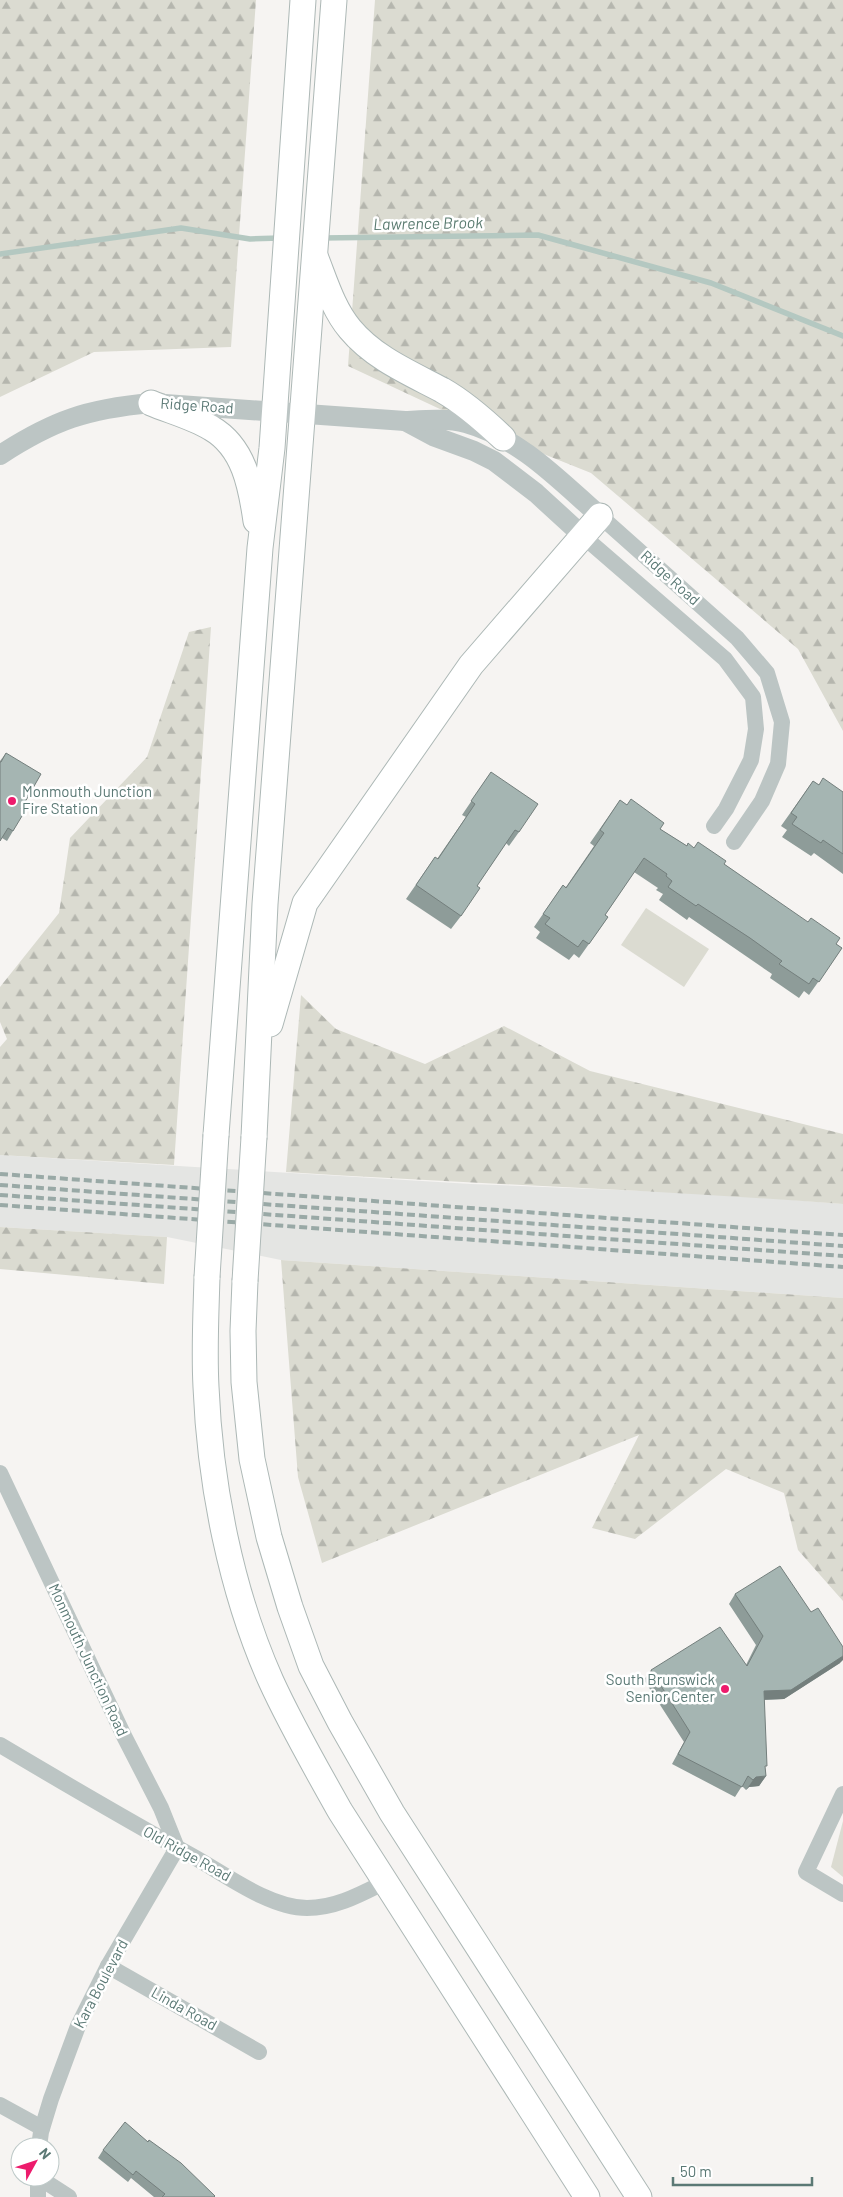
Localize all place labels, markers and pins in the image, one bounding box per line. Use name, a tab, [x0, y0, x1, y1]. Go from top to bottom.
place label: Monmouth Junction Fire Station	[22, 782, 152, 817]
marker: Monmouth Junction Fire Station	[6, 795, 18, 807]
place label: South Brunswick Senior Center	[606, 1670, 716, 1705]
marker: South Brunswick Senior Center	[719, 1683, 731, 1695]

